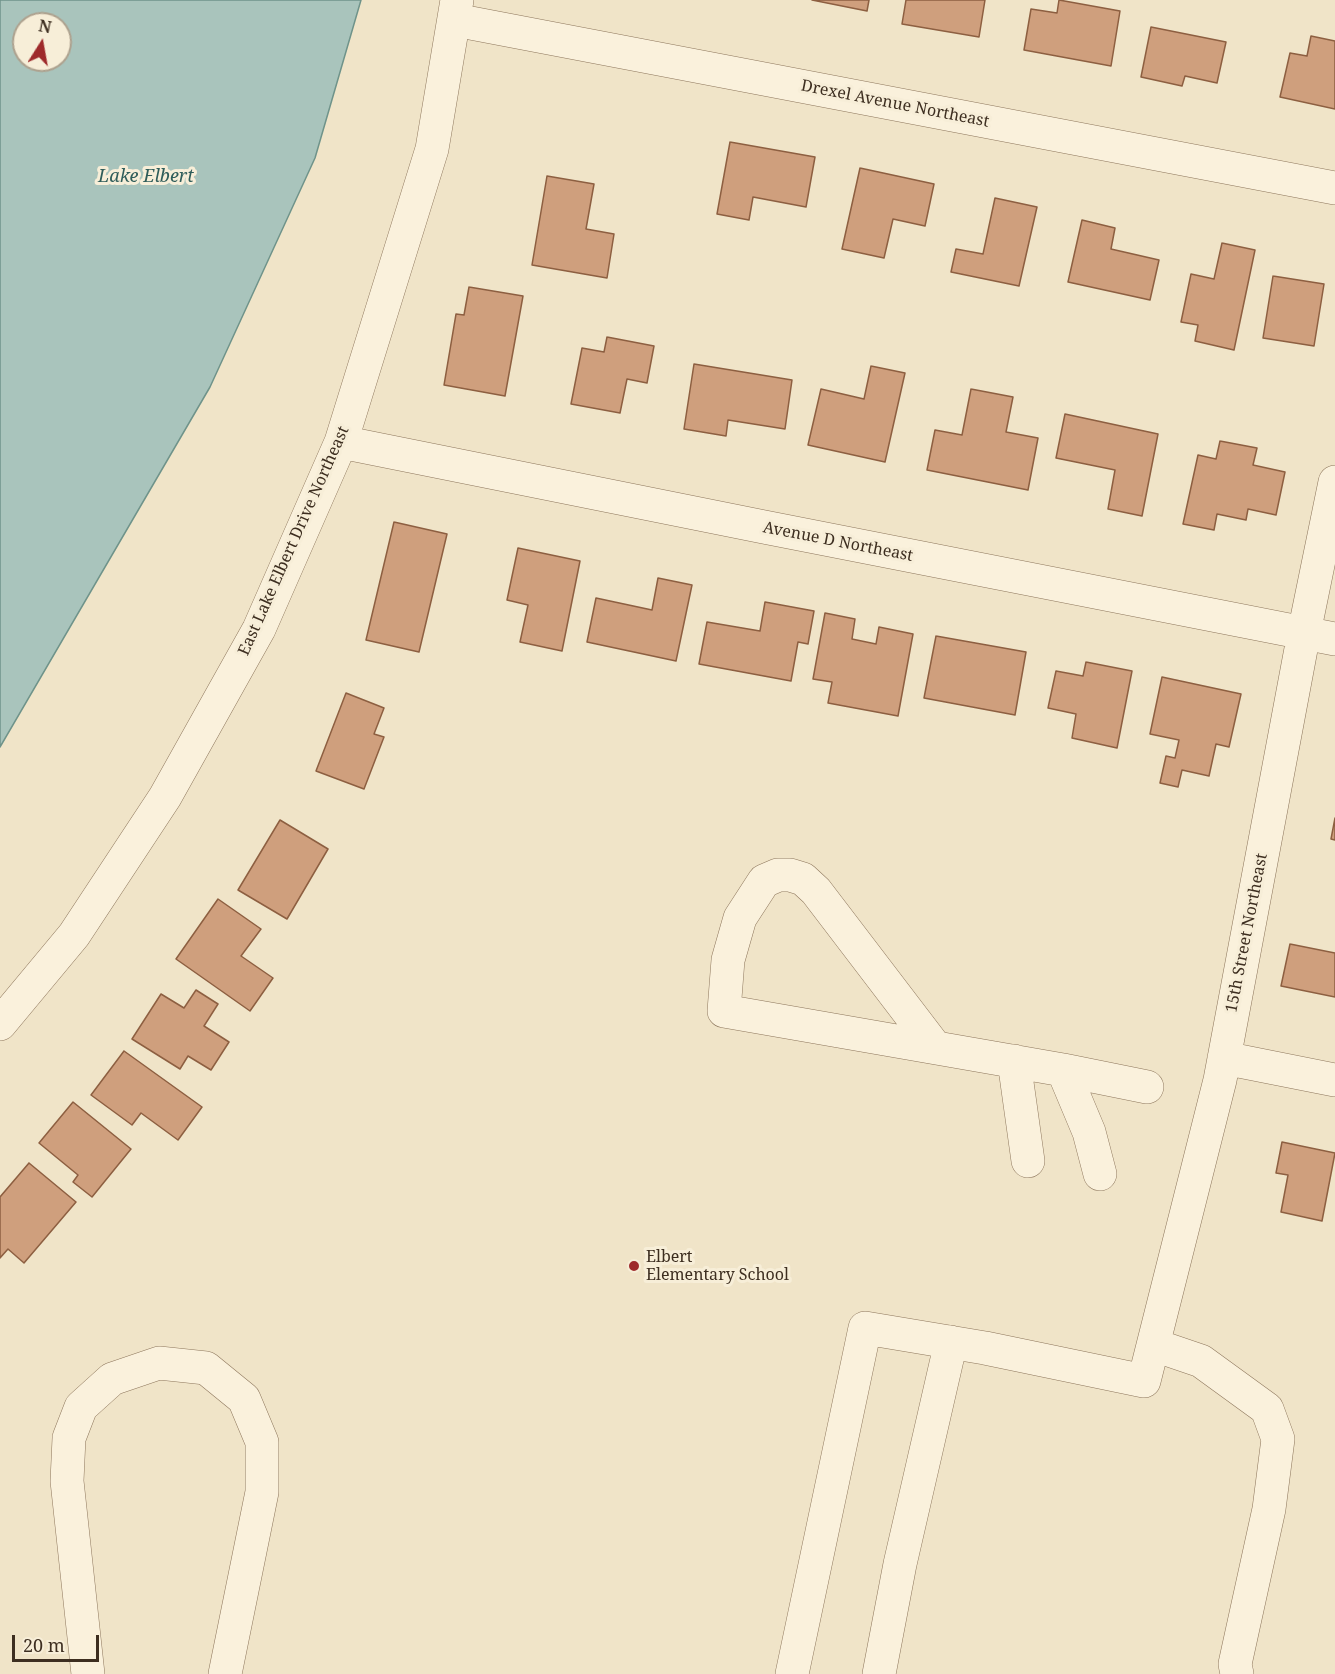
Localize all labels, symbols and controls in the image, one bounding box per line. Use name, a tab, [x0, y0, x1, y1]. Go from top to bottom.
north arrow	[12, 12, 72, 72]
text: N	[37, 14, 53, 38]
street label: Drexel Avenue Northeast	[799, 76, 991, 132]
water label: Lake Elbert	[98, 166, 194, 188]
street label: East Lake Elbert Drive Northeast	[235, 423, 353, 659]
street label: Avenue D Northeast	[761, 518, 915, 566]
street label: 15th Street Northeast	[1222, 852, 1272, 1014]
place label: Elbert Elementary School	[646, 1247, 789, 1285]
marker: Elbert Elementary School	[627, 1259, 641, 1273]
scale bar	[15, 1623, 102, 1661]
text: 20 m	[23, 1633, 65, 1657]

